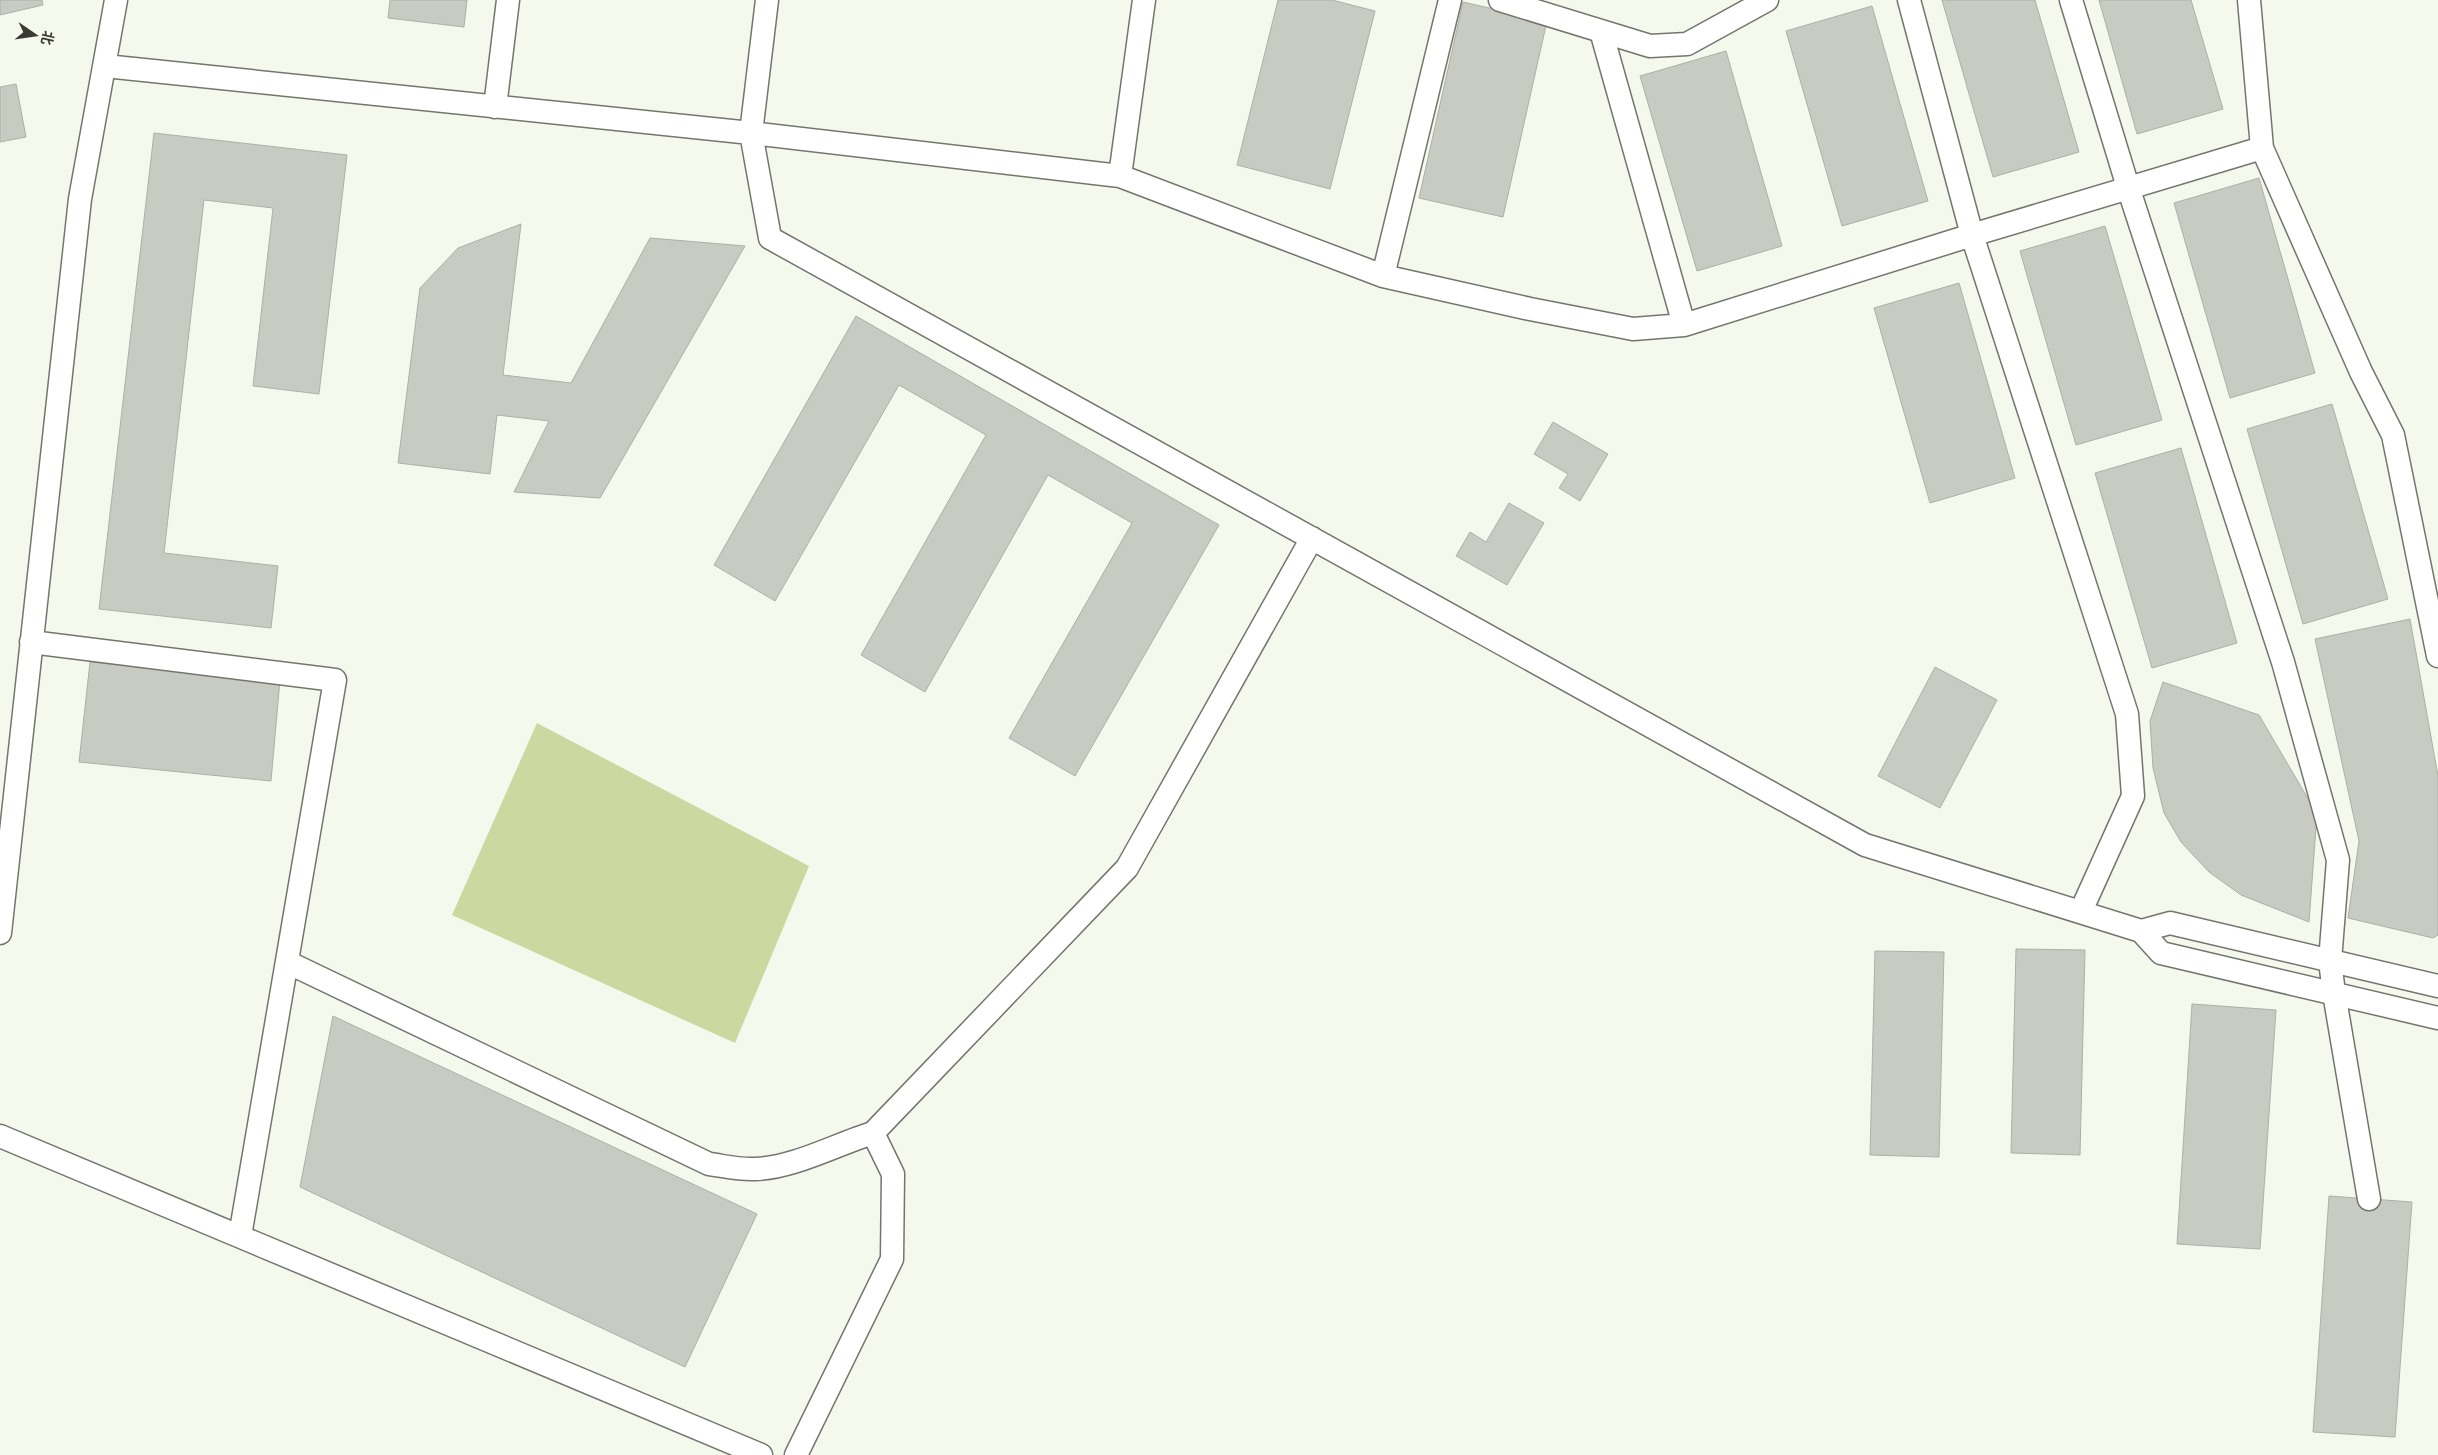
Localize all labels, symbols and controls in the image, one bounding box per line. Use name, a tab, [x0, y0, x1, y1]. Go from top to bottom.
north arrow	[10, 10, 60, 60]
text: 北	[36, 29, 59, 47]

